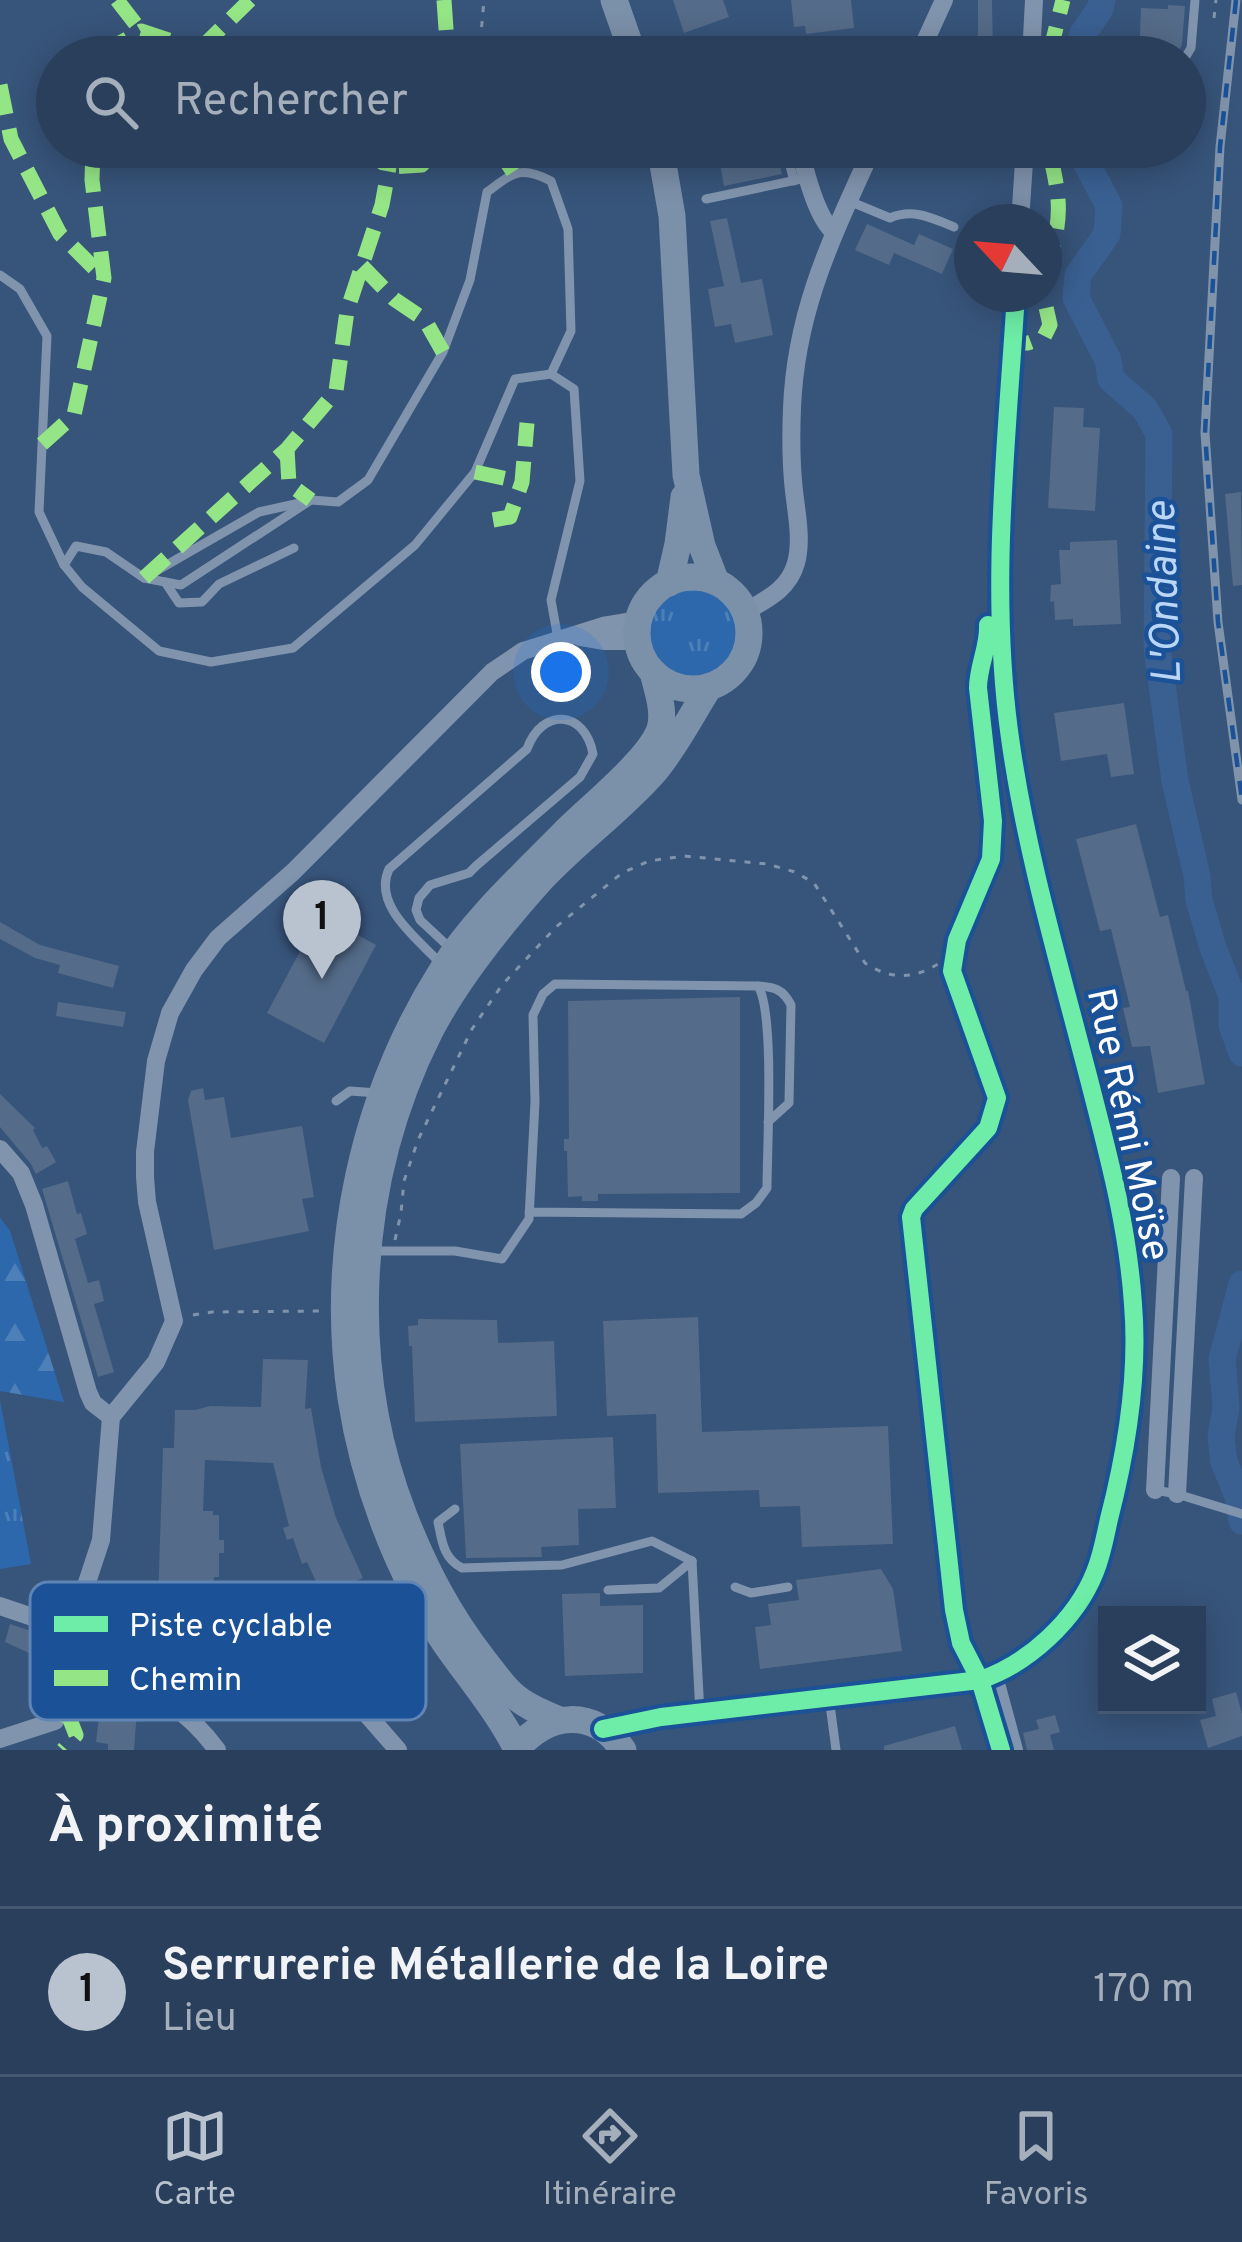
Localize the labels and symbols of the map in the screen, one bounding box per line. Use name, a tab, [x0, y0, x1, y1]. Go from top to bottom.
north arrow	[954, 204, 1062, 312]
water label: L'Ondaine	[1137, 499, 1196, 685]
your location	[531, 642, 591, 702]
pin: 1	[283, 880, 361, 979]
street label: Rue Rémi Moïse	[1073, 984, 1178, 1266]
legend	[30, 1582, 426, 1720]
text: Piste cyclable	[129, 1607, 332, 1649]
text: Chemin	[129, 1661, 242, 1703]

